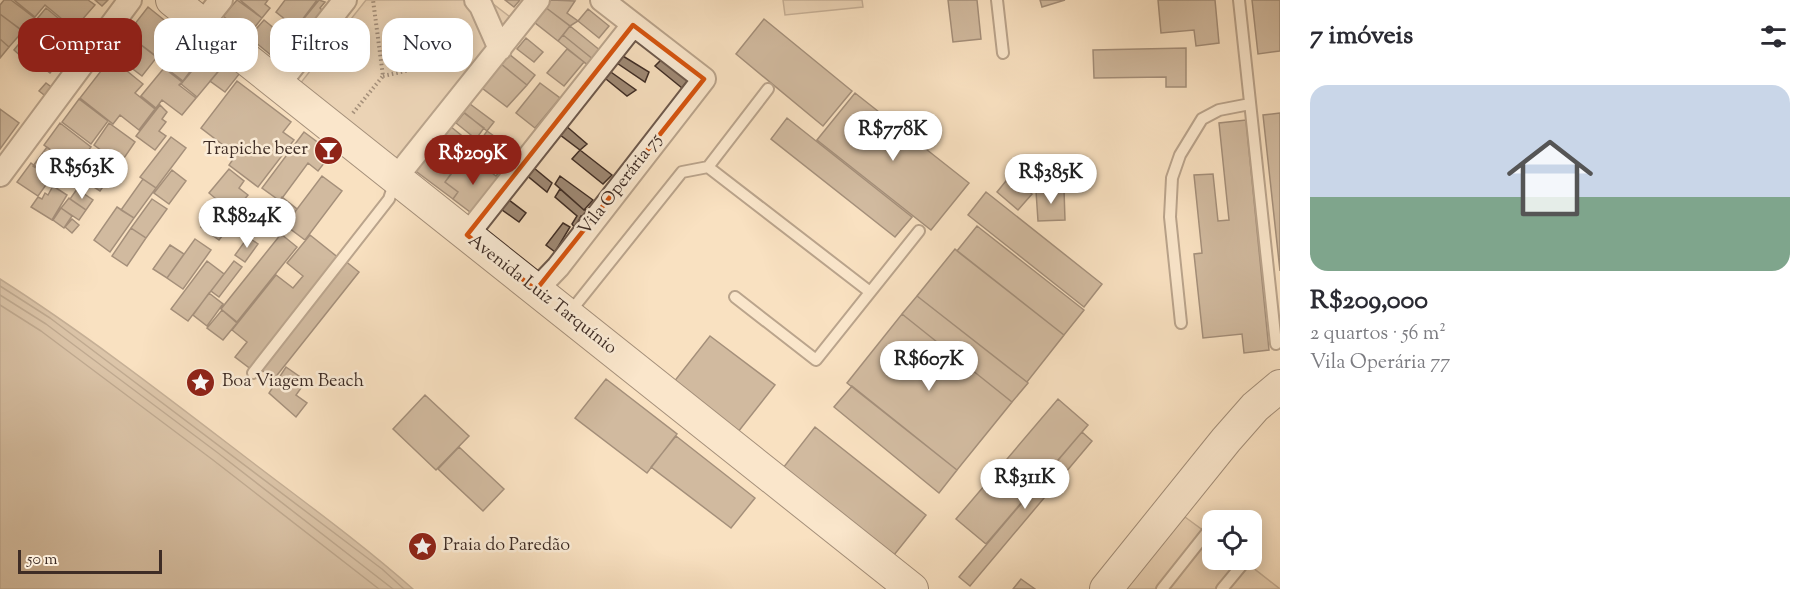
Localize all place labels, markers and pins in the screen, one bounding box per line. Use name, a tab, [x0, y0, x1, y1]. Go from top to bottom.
pin: R$778K	[844, 111, 942, 162]
bar icon: Trapiche beer	[313, 134, 345, 166]
pin: R$209K	[424, 135, 522, 186]
place label: Trapiche beer	[203, 137, 308, 163]
pin: R$563K	[33, 149, 131, 200]
pin: R$385K	[1002, 154, 1100, 205]
pin: R$824K	[198, 198, 296, 249]
pin: R$607K	[880, 341, 978, 392]
place icon: Boa Viagem Beach	[185, 366, 217, 398]
place label: Boa Viagem Beach	[222, 369, 365, 395]
pin: R$311K	[976, 459, 1074, 510]
place icon: Praia do Paredão	[406, 530, 438, 562]
place label: Praia do Paredão	[443, 533, 570, 559]

